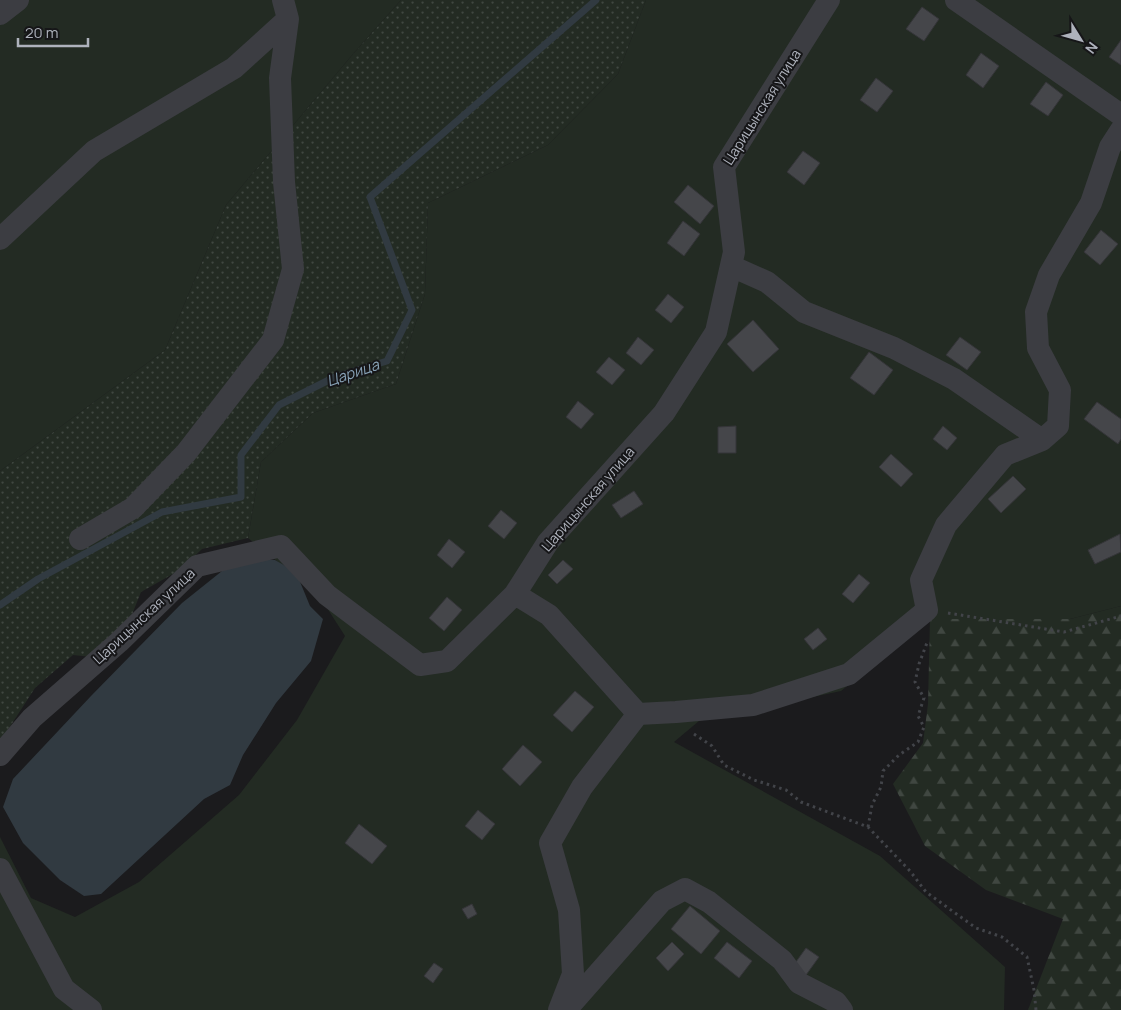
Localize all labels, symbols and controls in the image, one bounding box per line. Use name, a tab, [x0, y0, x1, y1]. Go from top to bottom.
scale bar	[18, 15, 88, 47]
north arrow	[1056, 15, 1106, 65]
text: 20 m	[25, 22, 58, 43]
text: N	[1081, 38, 1102, 58]
street label: Царицынская улица	[718, 45, 805, 168]
water label: Царица	[324, 354, 382, 391]
street label: Царицынская улица	[537, 442, 638, 555]
street label: Царицынская улица	[89, 563, 199, 668]

